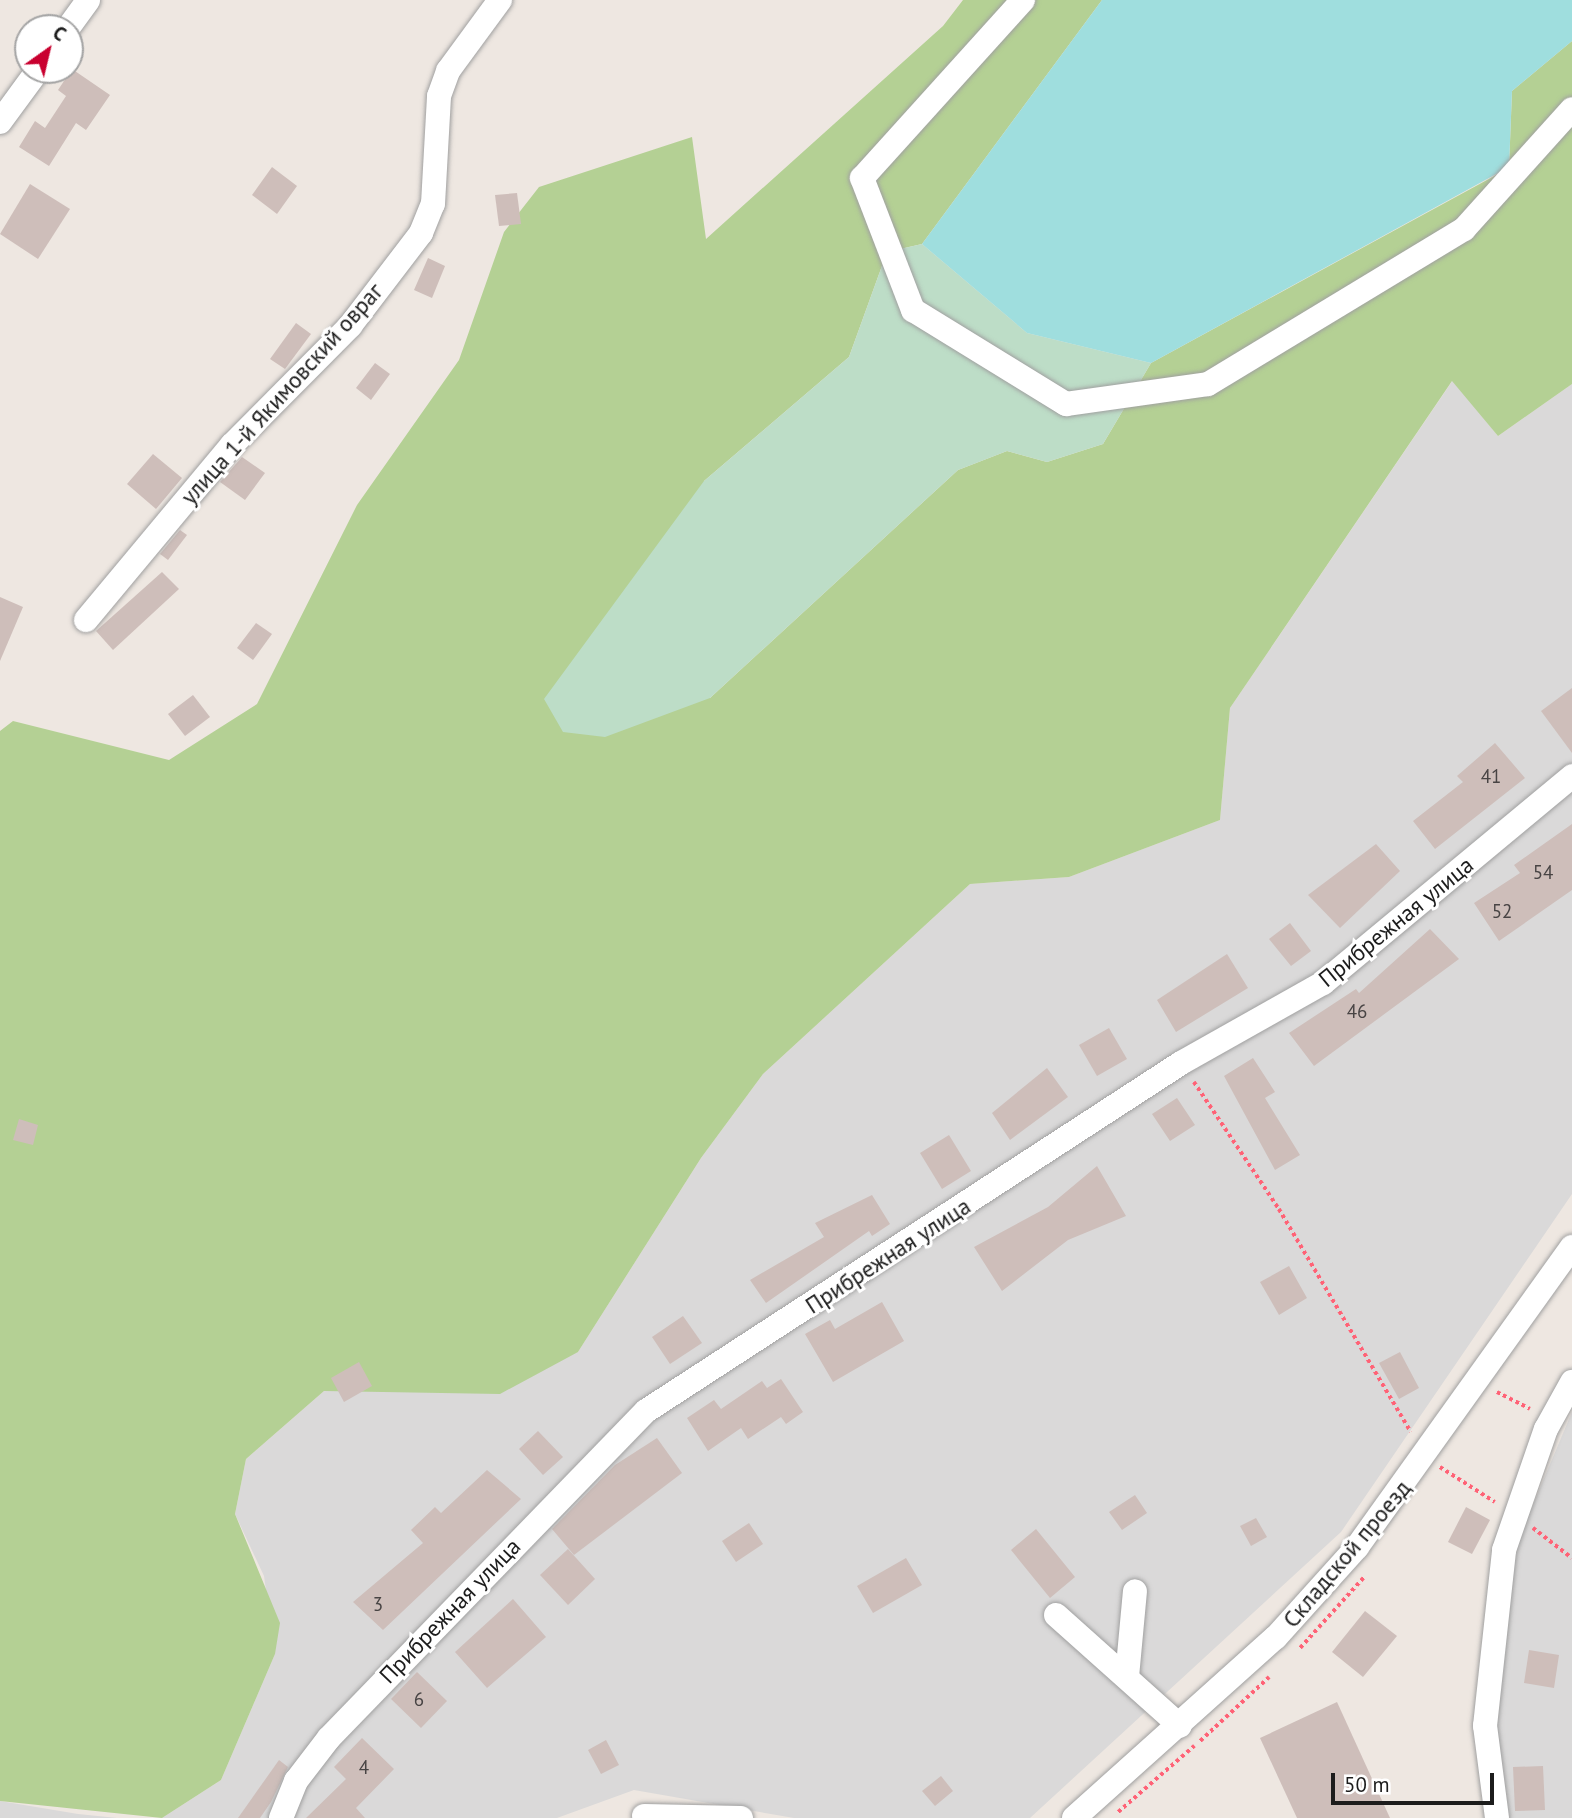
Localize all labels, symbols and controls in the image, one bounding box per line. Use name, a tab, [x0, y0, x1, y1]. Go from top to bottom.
north arrow	[14, 14, 84, 84]
text: С	[49, 20, 71, 46]
street label: улица 1-й Якимовский овраг	[175, 278, 389, 510]
house number: 41	[1481, 766, 1501, 788]
street label: Прибрежная улица	[1313, 851, 1479, 993]
house number: 54	[1533, 862, 1553, 884]
house number: 52	[1492, 901, 1512, 923]
house number: 46	[1347, 1001, 1367, 1023]
street label: Прибрежная улица	[800, 1192, 976, 1320]
street label: Складской проезд	[1277, 1475, 1417, 1633]
street label: Прибрежная улица	[374, 1533, 526, 1689]
house number: 3	[373, 1594, 383, 1616]
house number: 6	[414, 1689, 424, 1711]
house number: 4	[359, 1757, 369, 1779]
scale bar	[1334, 1758, 1497, 1802]
text: 50 m	[1344, 1771, 1390, 1798]

